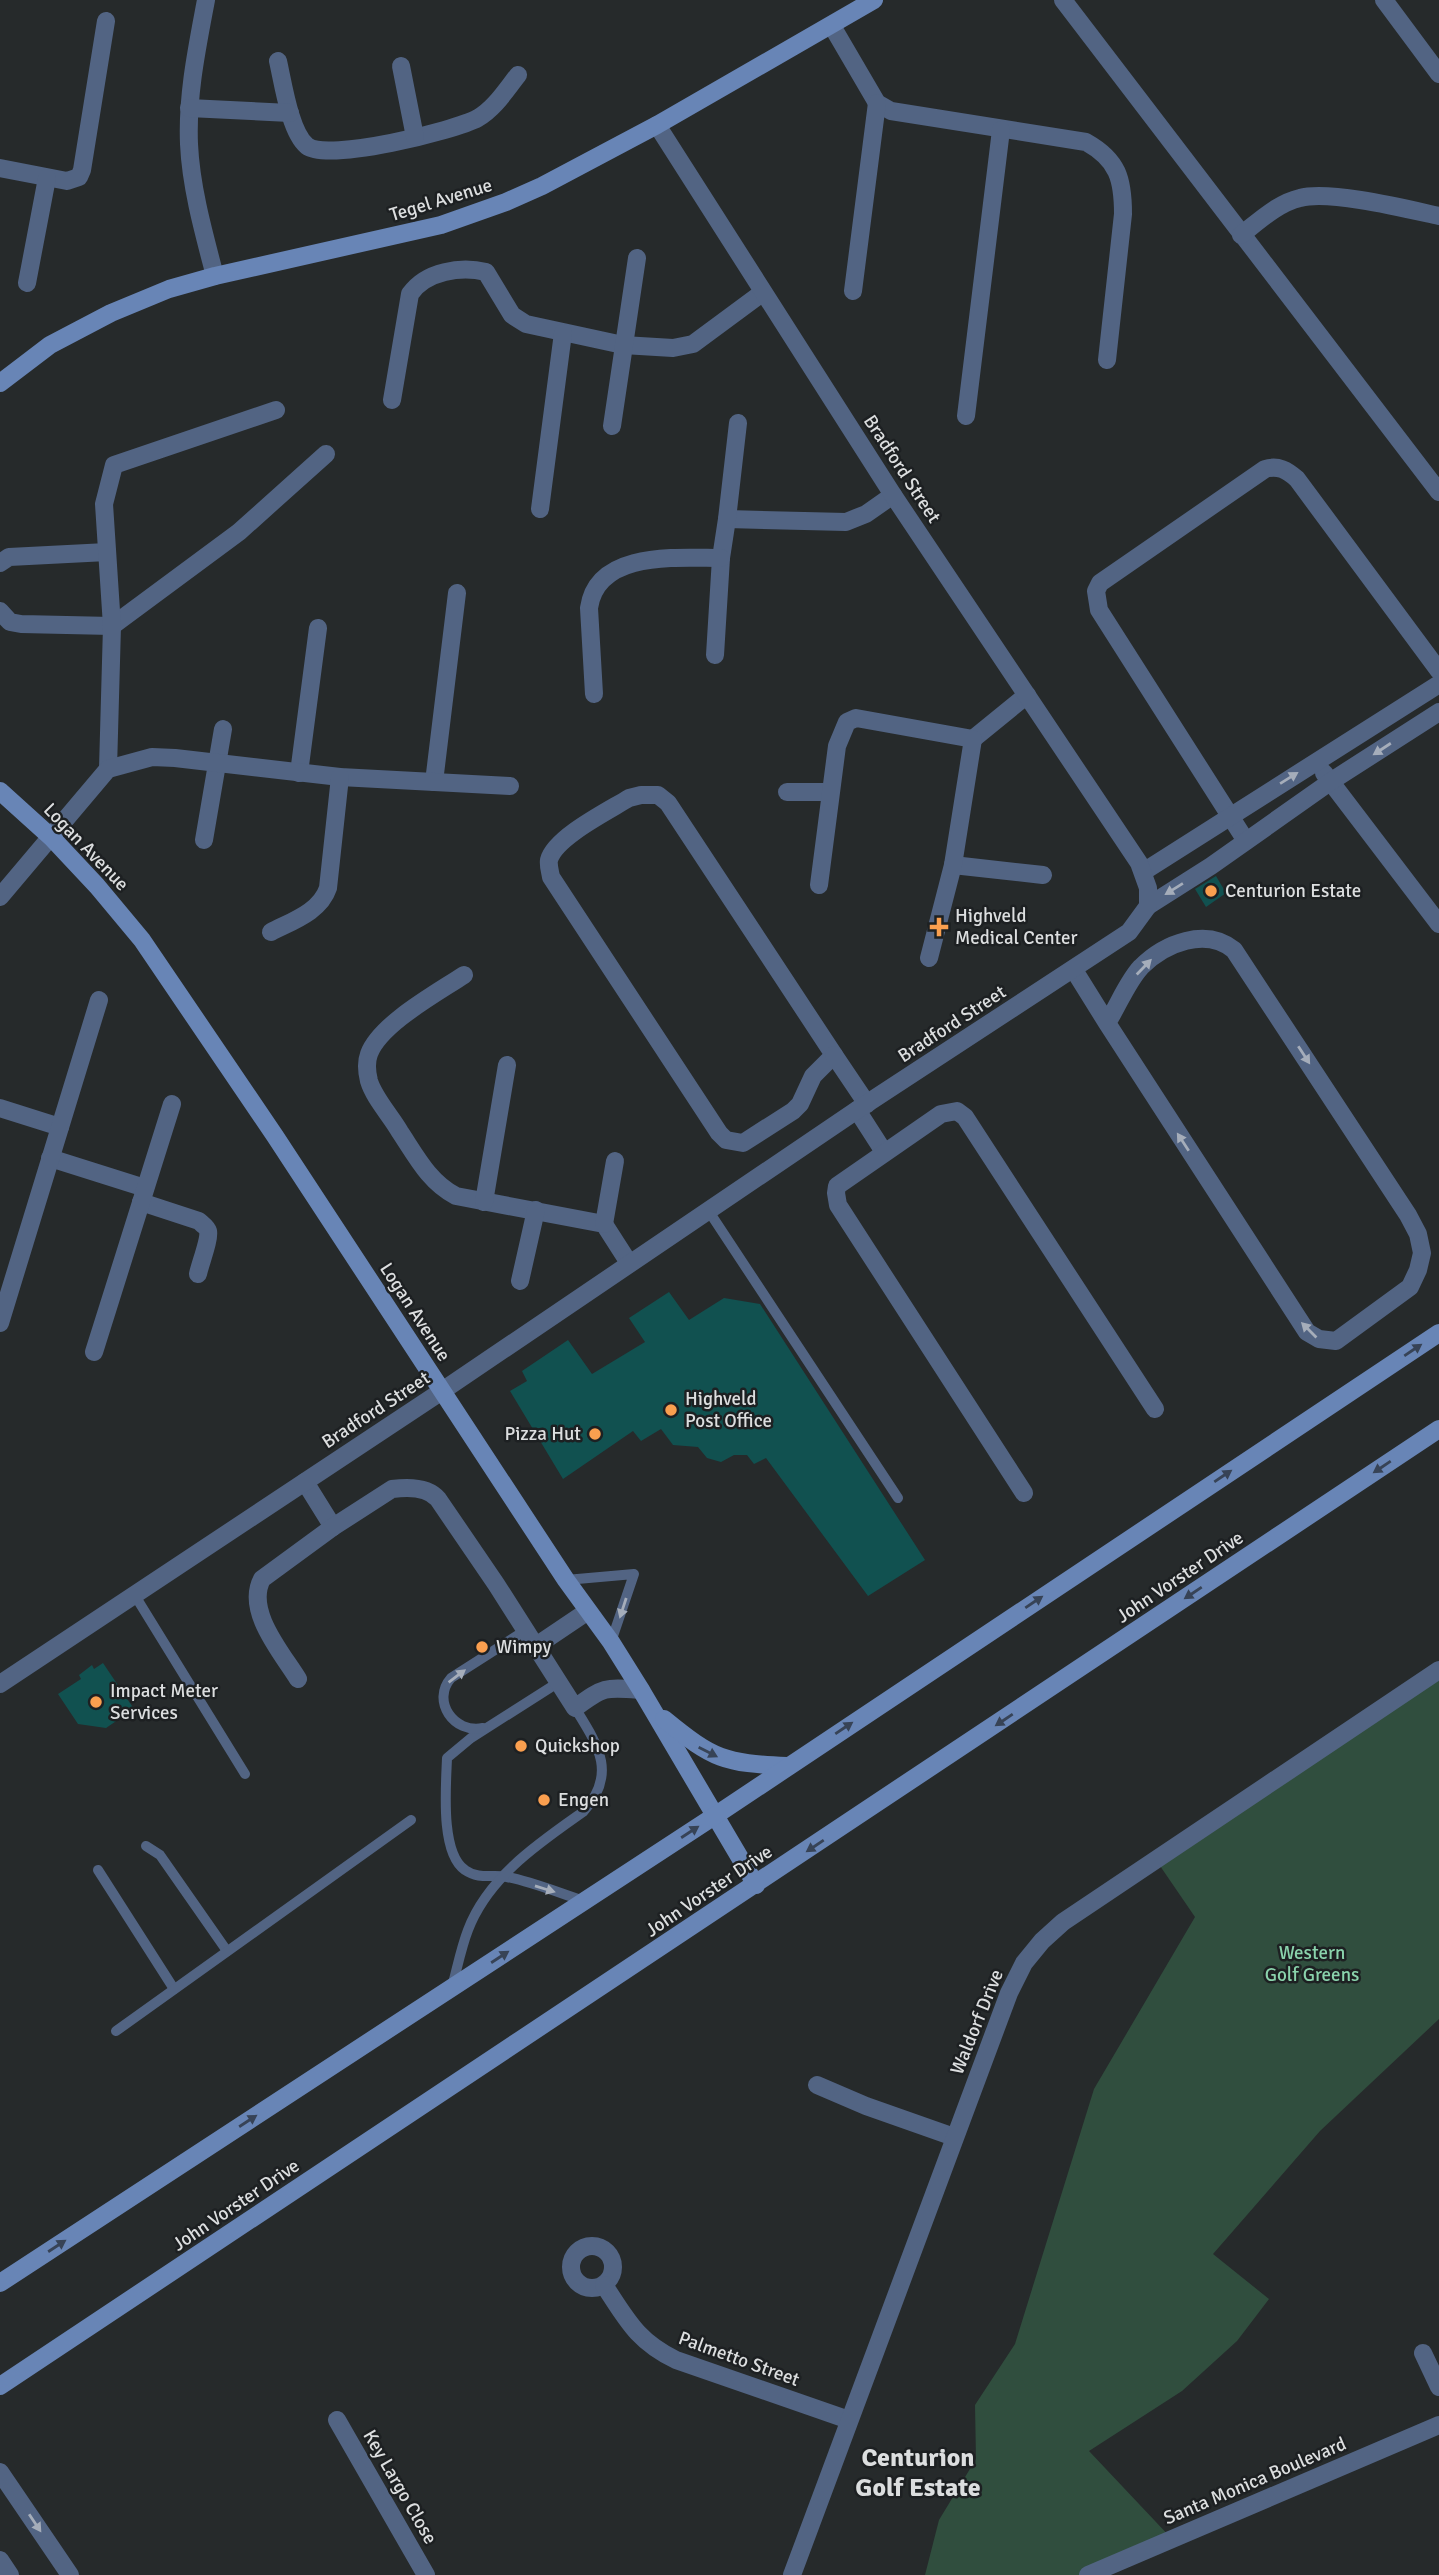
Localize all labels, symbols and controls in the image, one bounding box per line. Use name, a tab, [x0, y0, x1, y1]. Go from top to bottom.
street label: Tegel Avenue	[387, 173, 495, 227]
street label: Bradford Street	[858, 410, 946, 528]
one-way arrow	[1372, 742, 1391, 755]
one-way arrow	[1279, 772, 1298, 785]
street label: Logan Avenue	[38, 798, 134, 896]
place label: Centurion Estate	[1225, 879, 1361, 903]
one-way arrow	[1165, 883, 1184, 896]
marker: Centurion Estate	[1203, 883, 1219, 899]
place label: Highveld Medical Center	[955, 904, 1078, 950]
marker: Highveld Medical Center	[929, 917, 949, 937]
one-way arrow	[1136, 958, 1153, 975]
street label: Bradford Street	[893, 980, 1011, 1068]
one-way arrow	[1297, 1045, 1310, 1065]
one-way arrow	[1177, 1132, 1190, 1151]
street label: Logan Avenue	[374, 1258, 456, 1366]
one-way arrow	[1301, 1322, 1318, 1339]
one-way arrow	[1403, 1344, 1422, 1357]
street label: Bradford Street	[317, 1366, 435, 1454]
place label: Highveld Post Office	[685, 1387, 772, 1433]
marker: Highveld Post Office	[663, 1402, 679, 1418]
place label: Pizza Hut	[504, 1422, 581, 1446]
marker: Pizza Hut	[587, 1426, 603, 1442]
one-way arrow	[1373, 1460, 1391, 1474]
one-way arrow	[1214, 1469, 1232, 1483]
street label: John Vorster Drive	[1112, 1526, 1248, 1628]
one-way arrow	[1183, 1587, 1203, 1600]
one-way arrow	[1024, 1596, 1043, 1609]
one-way arrow	[617, 1598, 627, 1619]
place label: Wimpy	[496, 1635, 552, 1659]
marker: Wimpy	[474, 1639, 490, 1655]
one-way arrow	[447, 1668, 465, 1683]
place label: Impact Meter Services	[110, 1679, 218, 1725]
marker: Impact Meter Services	[88, 1694, 104, 1710]
one-way arrow	[995, 1713, 1013, 1727]
one-way arrow	[835, 1721, 853, 1735]
place label: Quickshop	[535, 1734, 620, 1758]
marker: Quickshop	[513, 1738, 529, 1754]
one-way arrow	[698, 1746, 718, 1757]
place label: Engen	[558, 1788, 609, 1812]
marker: Engen	[536, 1792, 552, 1808]
one-way arrow	[681, 1825, 699, 1839]
one-way arrow	[805, 1839, 824, 1852]
street label: John Vorster Drive	[641, 1840, 777, 1942]
one-way arrow	[534, 1884, 555, 1894]
park label: Western Golf Greens	[1265, 1941, 1359, 1987]
one-way arrow	[490, 1950, 509, 1963]
street label: Waldorf Drive	[945, 1966, 1009, 2078]
one-way arrow	[238, 2115, 257, 2128]
street label: John Vorster Drive	[168, 2154, 304, 2256]
one-way arrow	[48, 2239, 66, 2253]
street label: Palmetto Street	[675, 2326, 803, 2392]
street label: Key Largo Close	[358, 2425, 442, 2549]
street label: Santa Monica Boulevard	[1160, 2432, 1350, 2530]
district label: Centurion Golf Estate	[855, 2442, 981, 2504]
one-way arrow	[28, 2514, 41, 2533]

